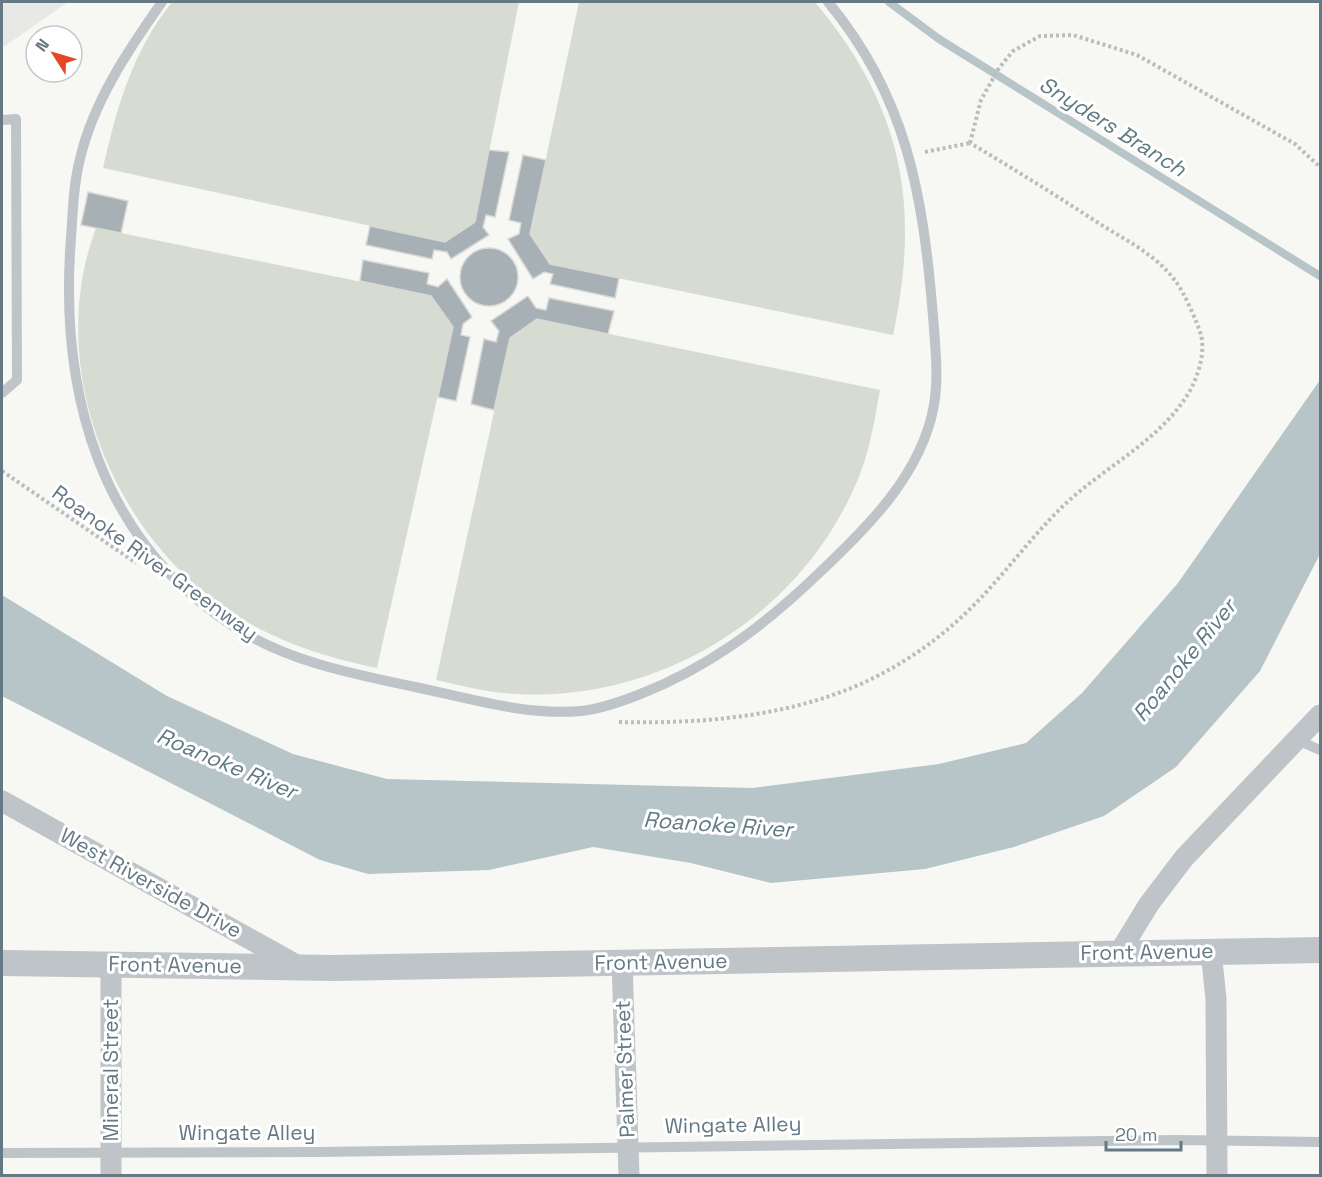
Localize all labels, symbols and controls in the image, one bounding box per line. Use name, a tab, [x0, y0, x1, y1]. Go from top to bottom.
north arrow	[24, 24, 84, 84]
text: N	[31, 35, 54, 56]
water label: Snyders Branch	[1034, 70, 1192, 183]
street label: Roanoke River Greenway	[47, 479, 264, 646]
water label: Roanoke River	[1126, 591, 1244, 727]
water label: Roanoke River	[153, 721, 304, 806]
water label: Roanoke River	[643, 805, 796, 843]
street label: West Riverside Drive	[56, 821, 247, 944]
street label: Front Avenue	[1080, 937, 1214, 966]
street label: Front Avenue	[594, 947, 728, 976]
street label: Front Avenue	[108, 950, 242, 979]
street label: Mineral Street	[97, 999, 124, 1141]
street label: Palmer Street	[609, 1000, 640, 1138]
street label: Wingate Alley	[664, 1110, 802, 1139]
scale bar	[1106, 1114, 1181, 1152]
street label: Wingate Alley	[179, 1119, 315, 1146]
text: 20 m	[1115, 1123, 1158, 1146]

